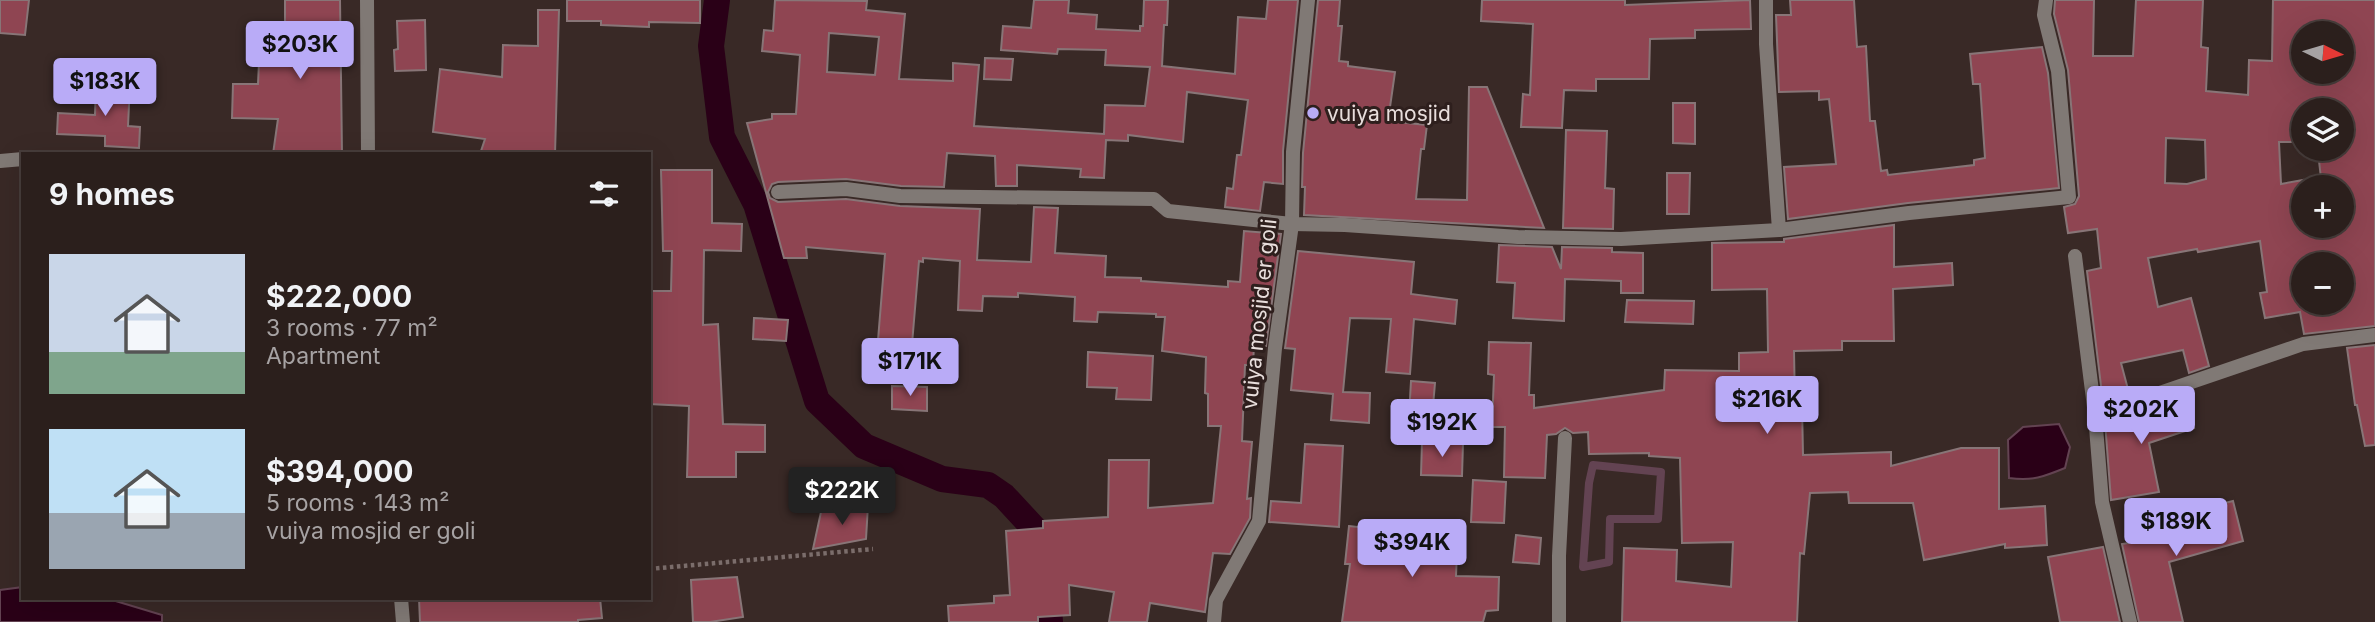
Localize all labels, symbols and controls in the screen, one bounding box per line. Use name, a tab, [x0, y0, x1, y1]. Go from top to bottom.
north arrow	[2291, 21, 2354, 84]
map controls	[2291, 21, 2354, 315]
pin: $203K	[251, 22, 349, 81]
text: $203K	[262, 30, 338, 58]
pin: $183K	[56, 58, 154, 118]
text: $183K	[69, 67, 141, 95]
button: layers	[2291, 98, 2354, 161]
place label: vuiya mosjid	[1327, 101, 1451, 126]
marker: vuiya mosjid	[1305, 105, 1321, 121]
icon: filters	[585, 175, 623, 213]
button: +	[2291, 175, 2354, 238]
text: 9 homes	[49, 176, 175, 212]
street label: vuiya mosjid er goli	[1237, 218, 1281, 410]
button: −	[2291, 252, 2354, 315]
text: $222,000	[266, 278, 412, 314]
icon: home	[105, 282, 189, 366]
text: 3 rooms · 77 m²	[266, 314, 438, 342]
pin: $171K	[861, 338, 959, 398]
text: Apartment	[266, 342, 380, 370]
text: $171K	[878, 347, 942, 375]
pin: $216K	[1718, 376, 1816, 436]
text: $216K	[1732, 385, 1802, 413]
pin: $202K	[2092, 386, 2190, 446]
text: $202K	[2103, 395, 2179, 423]
pin: $192K	[1393, 400, 1491, 459]
text: $192K	[1407, 408, 1477, 436]
text: $394,000	[266, 453, 414, 489]
icon: home	[105, 457, 189, 541]
pin: $222K	[793, 468, 891, 527]
text: $222K	[804, 476, 880, 504]
text: 5 rooms · 143 m²	[266, 489, 449, 517]
pin: $189K	[2127, 498, 2225, 558]
text: $189K	[2140, 507, 2212, 535]
text: vuiya mosjid er goli	[266, 517, 476, 545]
pin: $394K	[1363, 520, 1461, 579]
text: $394K	[1374, 528, 1450, 556]

